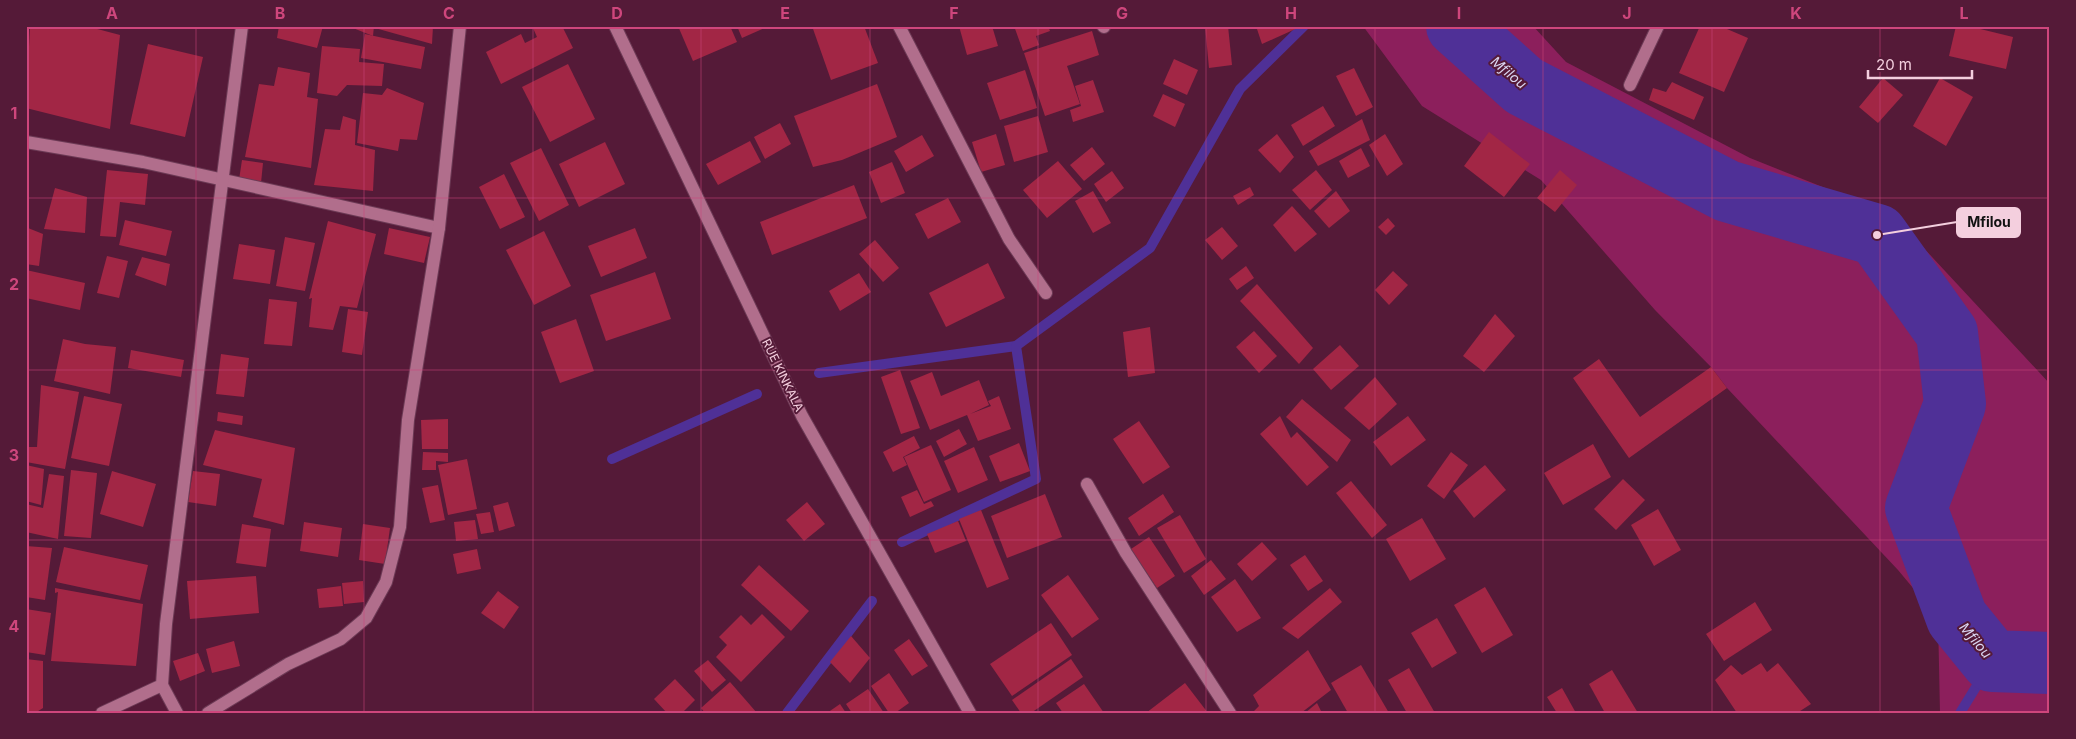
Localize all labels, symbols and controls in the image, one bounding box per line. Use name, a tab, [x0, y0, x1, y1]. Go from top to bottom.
text: A	[106, 3, 118, 23]
text: B	[275, 3, 285, 23]
text: C	[443, 3, 455, 23]
text: D	[611, 3, 623, 23]
text: E	[780, 3, 790, 23]
text: F	[949, 3, 959, 23]
text: G	[1116, 3, 1128, 23]
text: H	[1285, 3, 1297, 23]
text: I	[1457, 3, 1461, 23]
text: J	[1622, 3, 1632, 23]
text: K	[1790, 3, 1802, 23]
text: L	[1959, 3, 1969, 23]
scale bar	[1868, 48, 1972, 80]
water label: Mfilou	[1488, 52, 1530, 92]
text: 20 m	[1876, 55, 1912, 74]
text: 1	[11, 103, 17, 123]
callout: Mfilou	[1957, 208, 2020, 237]
text: Mfilou	[1967, 213, 2011, 230]
text: 2	[9, 274, 19, 294]
street label: RUE KINKALA	[759, 336, 807, 414]
text: 3	[9, 445, 19, 465]
text: 4	[9, 616, 20, 636]
water label: Mfilou	[1956, 619, 1996, 661]

